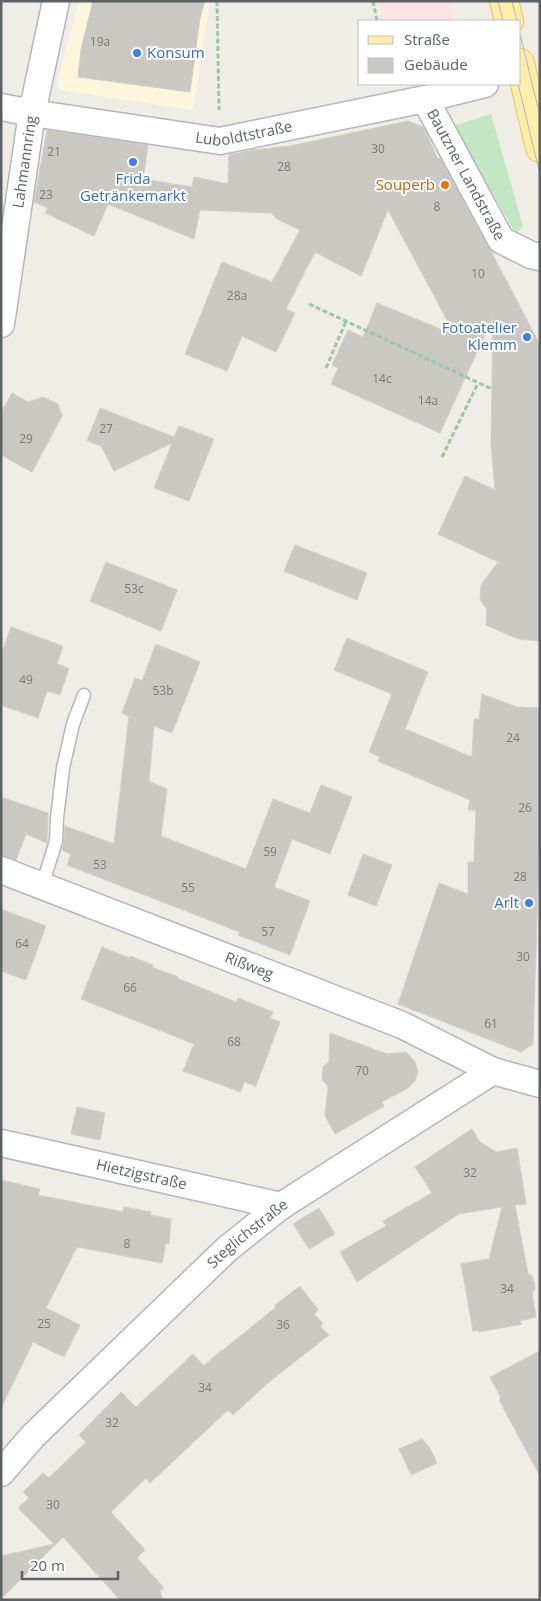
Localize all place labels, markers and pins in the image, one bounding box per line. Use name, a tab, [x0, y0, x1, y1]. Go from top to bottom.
place label: Konsum	[147, 42, 205, 62]
marker: Konsum	[131, 47, 143, 59]
marker: Frida Getränkemarkt	[127, 156, 139, 168]
place label: Frida Getränkemarkt	[80, 168, 186, 205]
place label: Souperb	[376, 174, 435, 194]
marker: Souperb	[439, 179, 451, 191]
place label: Fotoatelier Klemm	[442, 317, 517, 354]
marker: Fotoatelier Klemm	[521, 331, 533, 343]
place label: Arlt	[494, 892, 519, 912]
marker: Arlt	[523, 897, 535, 909]

